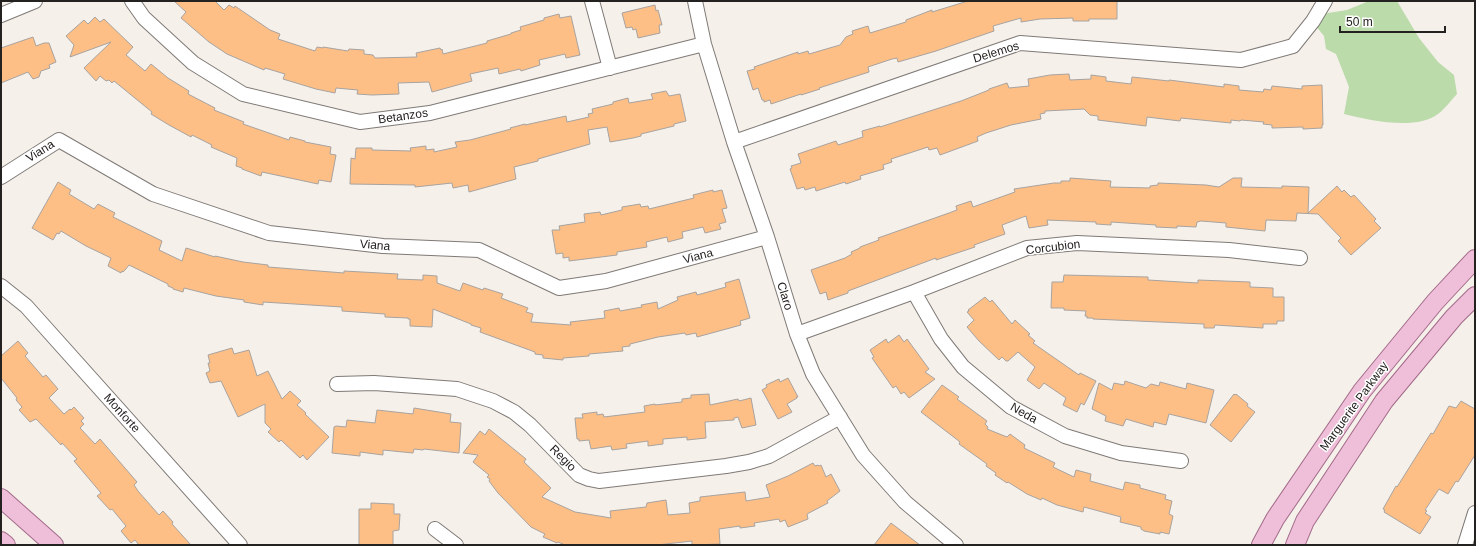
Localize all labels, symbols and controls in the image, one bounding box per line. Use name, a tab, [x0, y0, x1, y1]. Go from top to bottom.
scale bar	[1340, 8, 1445, 34]
text: 50 m	[1346, 15, 1373, 29]
street label: Delemos	[971, 38, 1021, 66]
street label: Betanzos	[377, 106, 429, 126]
street label: Viana	[23, 137, 57, 165]
street label: Viana	[359, 237, 391, 253]
street label: Corcubion	[1025, 237, 1081, 257]
street label: Viana	[681, 245, 715, 267]
street label: Claro	[774, 280, 796, 312]
street label: Marguerite Parkway	[1317, 359, 1391, 453]
street label: Monforte	[101, 391, 143, 436]
street label: Neda	[1008, 400, 1040, 426]
street label: Regio	[547, 442, 579, 474]

